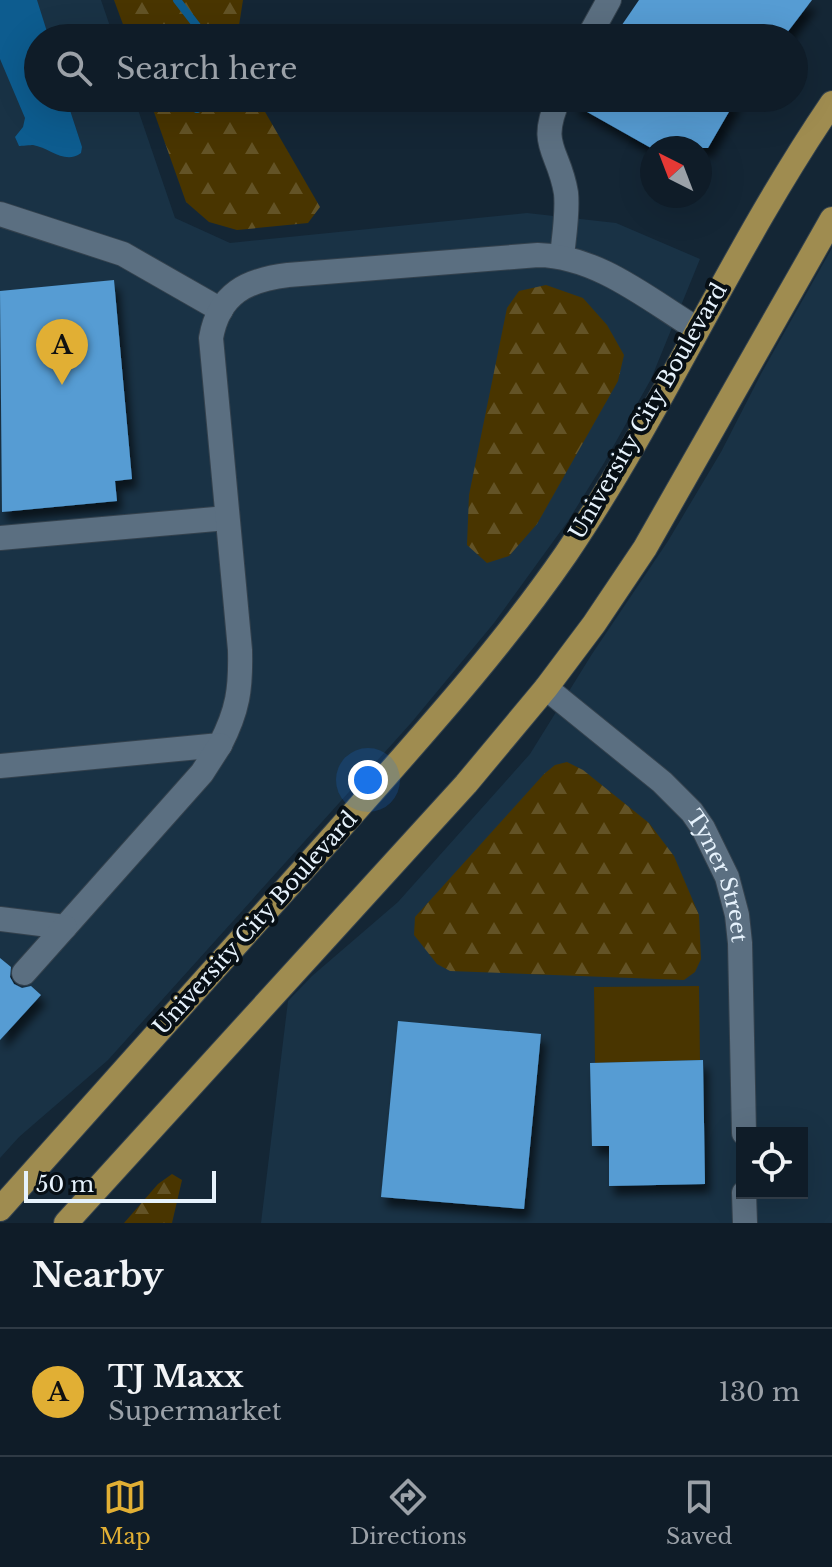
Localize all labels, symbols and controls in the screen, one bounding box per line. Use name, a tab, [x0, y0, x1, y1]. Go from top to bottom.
search box	[24, 24, 808, 112]
icon: search	[52, 46, 96, 90]
text: Search here	[116, 50, 297, 87]
north arrow	[640, 136, 712, 208]
street label: University City Boulevard	[563, 278, 733, 544]
pin: A	[36, 319, 88, 385]
your location	[348, 760, 388, 800]
street label: Tyner Street	[681, 804, 753, 944]
street label: University City Boulevard	[147, 806, 363, 1040]
map controls	[736, 1127, 808, 1199]
button: locate	[736, 1127, 808, 1199]
scale bar	[24, 1167, 216, 1203]
text: 50 m	[36, 1171, 94, 1198]
text: Nearby	[32, 1254, 164, 1296]
text: TJ Maxx	[108, 1358, 243, 1395]
text: A	[47, 1376, 69, 1408]
text: 130 m	[718, 1376, 800, 1408]
text: Supermarket	[108, 1395, 282, 1427]
tab: Map	[100, 1475, 151, 1550]
tab: Directions	[350, 1475, 467, 1550]
tab: Saved	[666, 1475, 732, 1550]

